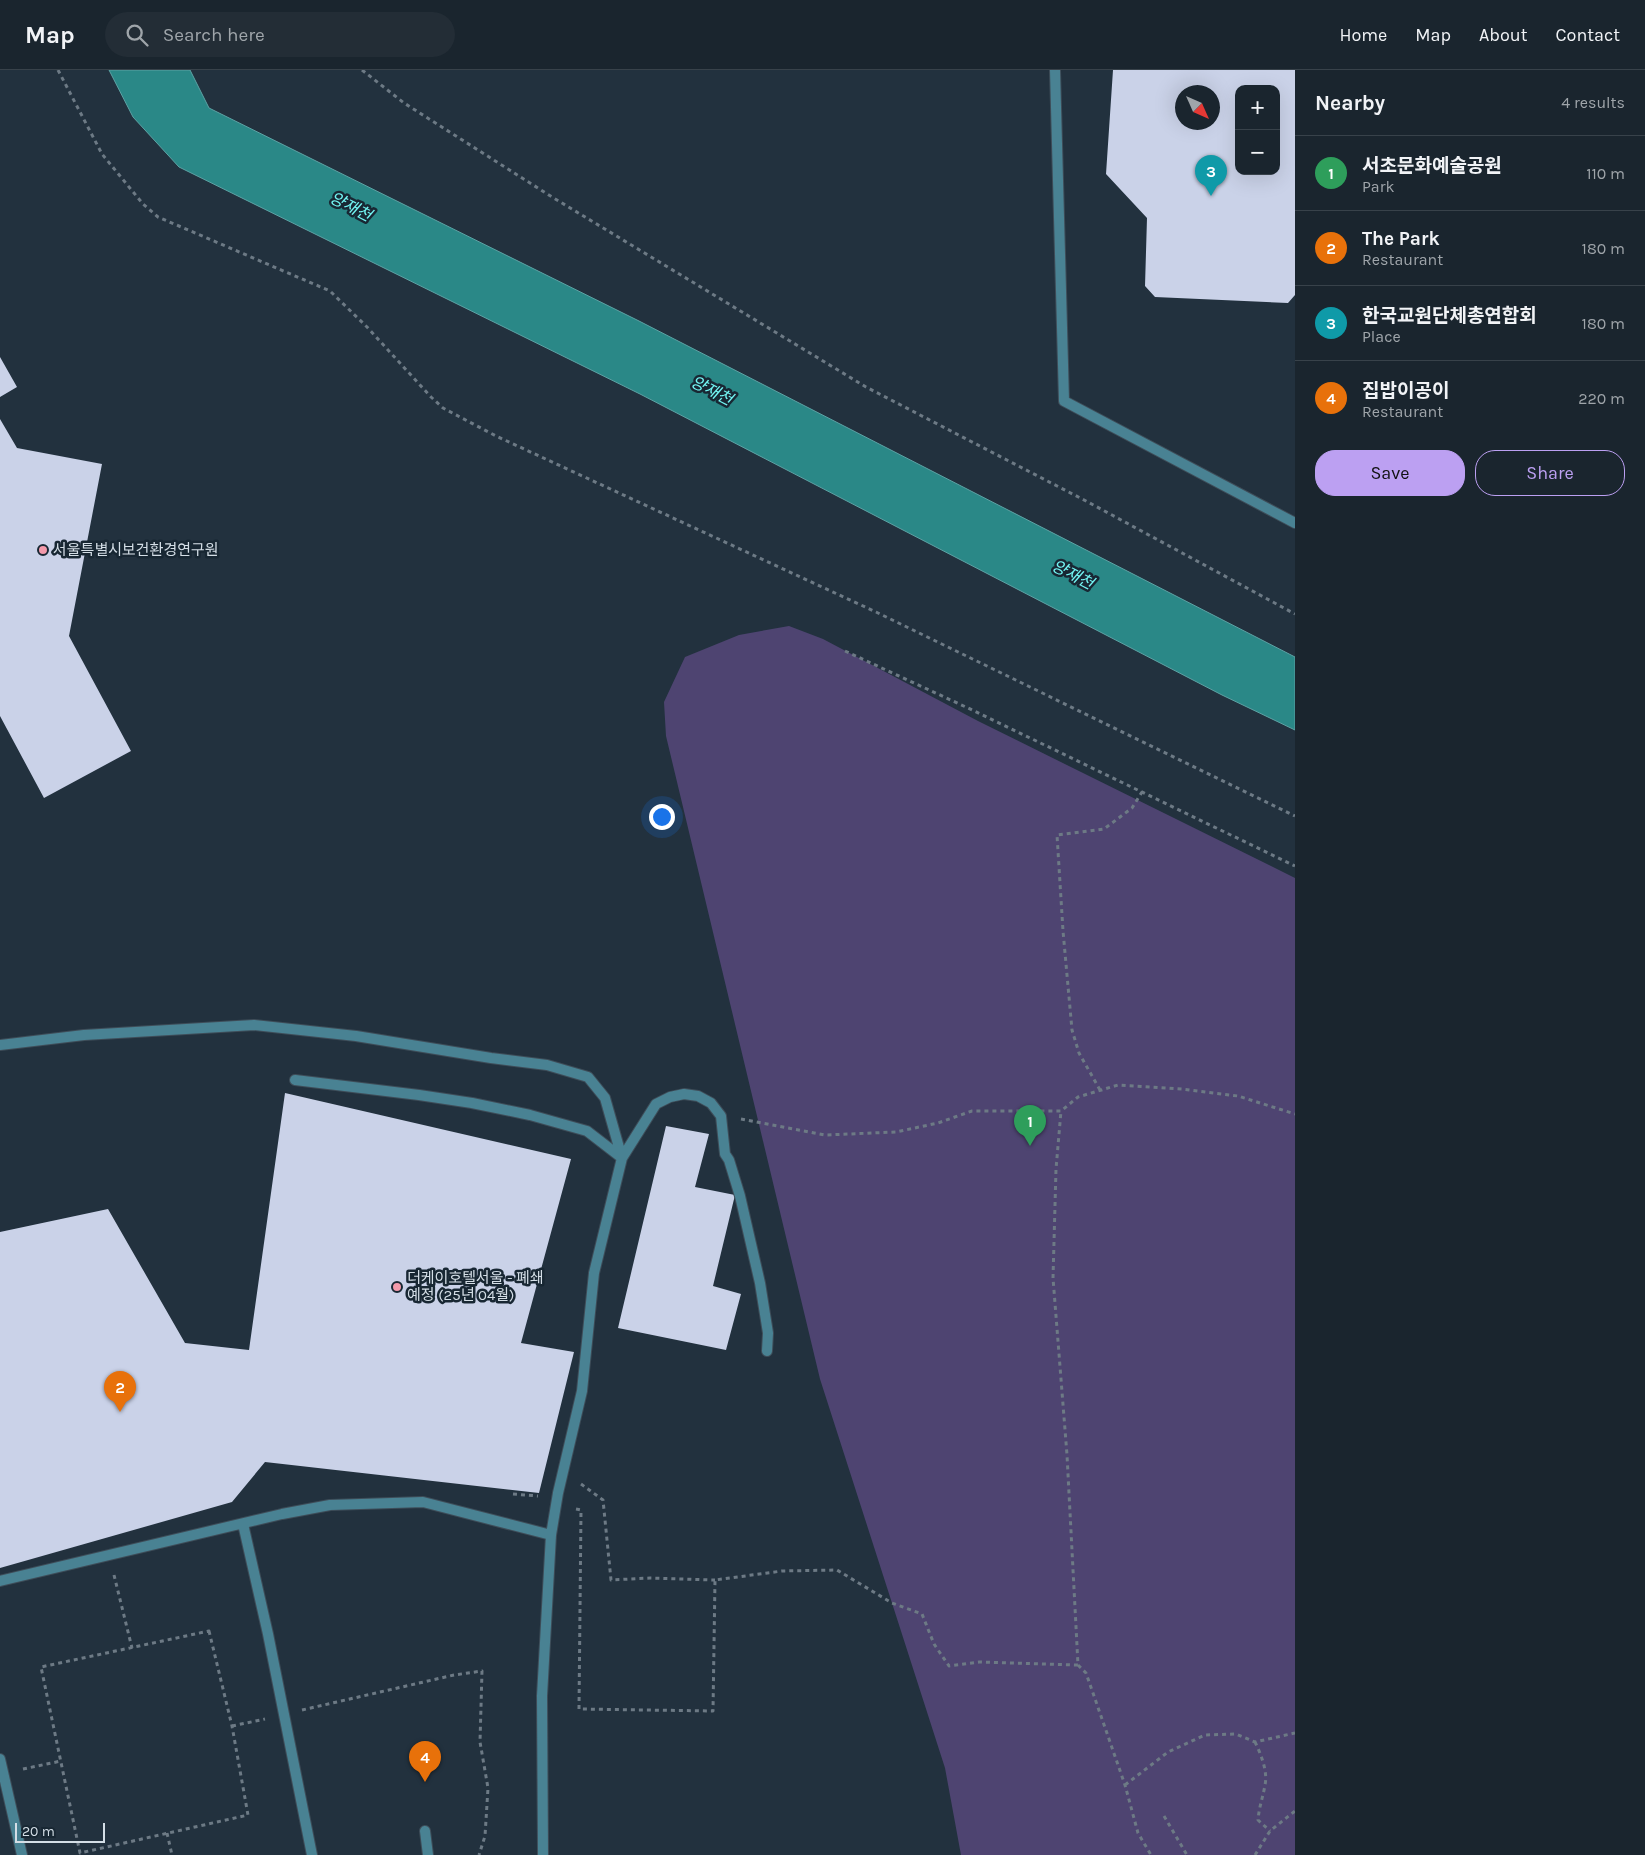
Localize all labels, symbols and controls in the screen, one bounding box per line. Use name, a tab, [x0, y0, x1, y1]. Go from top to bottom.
search box	[105, 12, 455, 57]
text: Map	[25, 21, 75, 49]
icon: search	[123, 21, 151, 49]
text: Search here	[163, 24, 265, 46]
text: Home	[1339, 24, 1387, 46]
text: Map	[1415, 24, 1451, 46]
text: About	[1479, 24, 1528, 46]
text: Contact	[1556, 24, 1620, 46]
north arrow	[1175, 85, 1220, 130]
map controls	[1235, 85, 1280, 175]
button: +	[1235, 85, 1280, 130]
text: Nearby	[1315, 91, 1385, 115]
text: 4 results	[1561, 93, 1625, 112]
button: −	[1235, 130, 1280, 175]
pin: 3	[1195, 155, 1227, 196]
text: 서초문화예술공원	[1362, 155, 1502, 177]
text: 1	[1328, 164, 1334, 183]
text: 110 m	[1586, 164, 1625, 183]
text: Park	[1362, 177, 1394, 196]
water label: 양재천	[327, 188, 377, 226]
text: The Park	[1362, 228, 1440, 250]
text: 2	[1326, 239, 1336, 258]
text: 180 m	[1582, 239, 1625, 258]
text: Restaurant	[1362, 250, 1443, 269]
text: 한국교원단체총연합회	[1362, 305, 1537, 327]
text: 3	[1326, 314, 1336, 333]
text: 180 m	[1582, 314, 1625, 333]
text: Place	[1362, 327, 1401, 346]
water label: 양재천	[688, 372, 738, 410]
text: 집밥이공이	[1362, 380, 1449, 402]
text: 4	[1326, 389, 1336, 408]
text: 220 m	[1578, 389, 1625, 408]
text: Restaurant	[1362, 402, 1443, 421]
button: Save	[1315, 450, 1465, 496]
button: Share	[1475, 450, 1625, 496]
place label: 서울특별시보건환경연구원	[53, 541, 219, 559]
marker: 서울특별시보건환경연구원	[37, 544, 49, 556]
water label: 양재천	[1049, 556, 1099, 594]
your location	[649, 804, 675, 830]
pin: 1	[1014, 1105, 1046, 1146]
place label: 더케이호텔서울 - 폐쇄 예정 (25년 04월)	[407, 1269, 544, 1304]
marker: 더케이호텔서울 - 폐쇄 예정 (25년 04월)	[391, 1281, 403, 1293]
pin: 2	[104, 1371, 136, 1412]
pin: 4	[409, 1741, 441, 1782]
scale bar	[15, 1820, 105, 1843]
text: 20 m	[22, 1823, 55, 1840]

